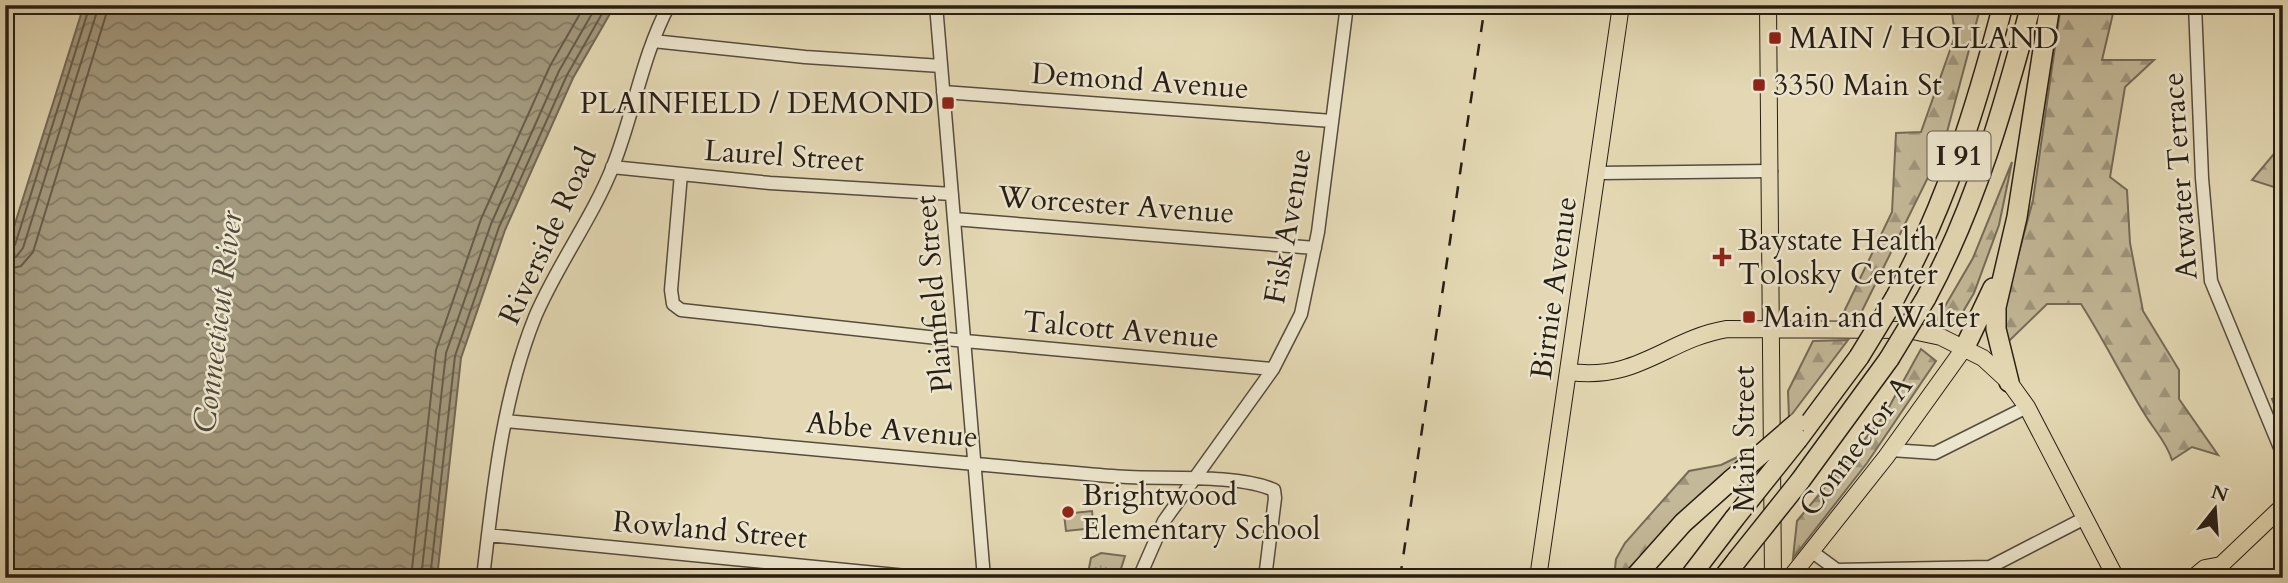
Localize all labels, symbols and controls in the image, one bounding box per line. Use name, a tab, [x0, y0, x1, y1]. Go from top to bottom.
place label: MAIN / HOLLAND	[1789, 18, 2059, 59]
marker: MAIN / HOLLAND	[1767, 30, 1783, 46]
street label: Demond Avenue	[1030, 53, 1250, 109]
place label: 3350 Main St	[1773, 65, 1942, 106]
street label: Atwater Terrace	[2152, 71, 2208, 281]
marker: 3350 Main St	[1751, 77, 1767, 93]
place label: PLAINFIELD / DEMOND	[580, 83, 934, 124]
marker: PLAINFIELD / DEMOND	[940, 95, 956, 111]
street label: Laurel Street	[703, 130, 866, 182]
road number: I 91	[1927, 132, 1990, 180]
street label: Riverside Road	[489, 141, 607, 331]
street label: Fisk Avenue	[1254, 145, 1322, 307]
street label: Worcester Avenue	[995, 176, 1236, 234]
street label: Plainfield Street	[905, 193, 963, 394]
street label: Birnie Avenue	[1521, 194, 1587, 382]
water label: Connecticut River	[183, 207, 254, 436]
place label: Baystate Health Tolosky Center	[1738, 220, 1938, 295]
marker: Baystate Health Tolosky Center	[1712, 247, 1732, 267]
place label: Main and Walter	[1763, 297, 1980, 338]
street label: Talcott Avenue	[1021, 301, 1221, 359]
marker: Main and Walter	[1741, 309, 1757, 325]
street label: Main Street	[1724, 365, 1765, 512]
street label: Connector A	[1789, 367, 1923, 525]
street label: Abbe Avenue	[804, 402, 980, 458]
place label: Brightwood Elementary School	[1082, 475, 1321, 550]
north arrow	[2180, 475, 2250, 544]
text: N	[2208, 479, 2232, 509]
street label: Rowland Street	[611, 501, 809, 559]
marker: Brightwood Elementary School	[1060, 504, 1076, 520]

